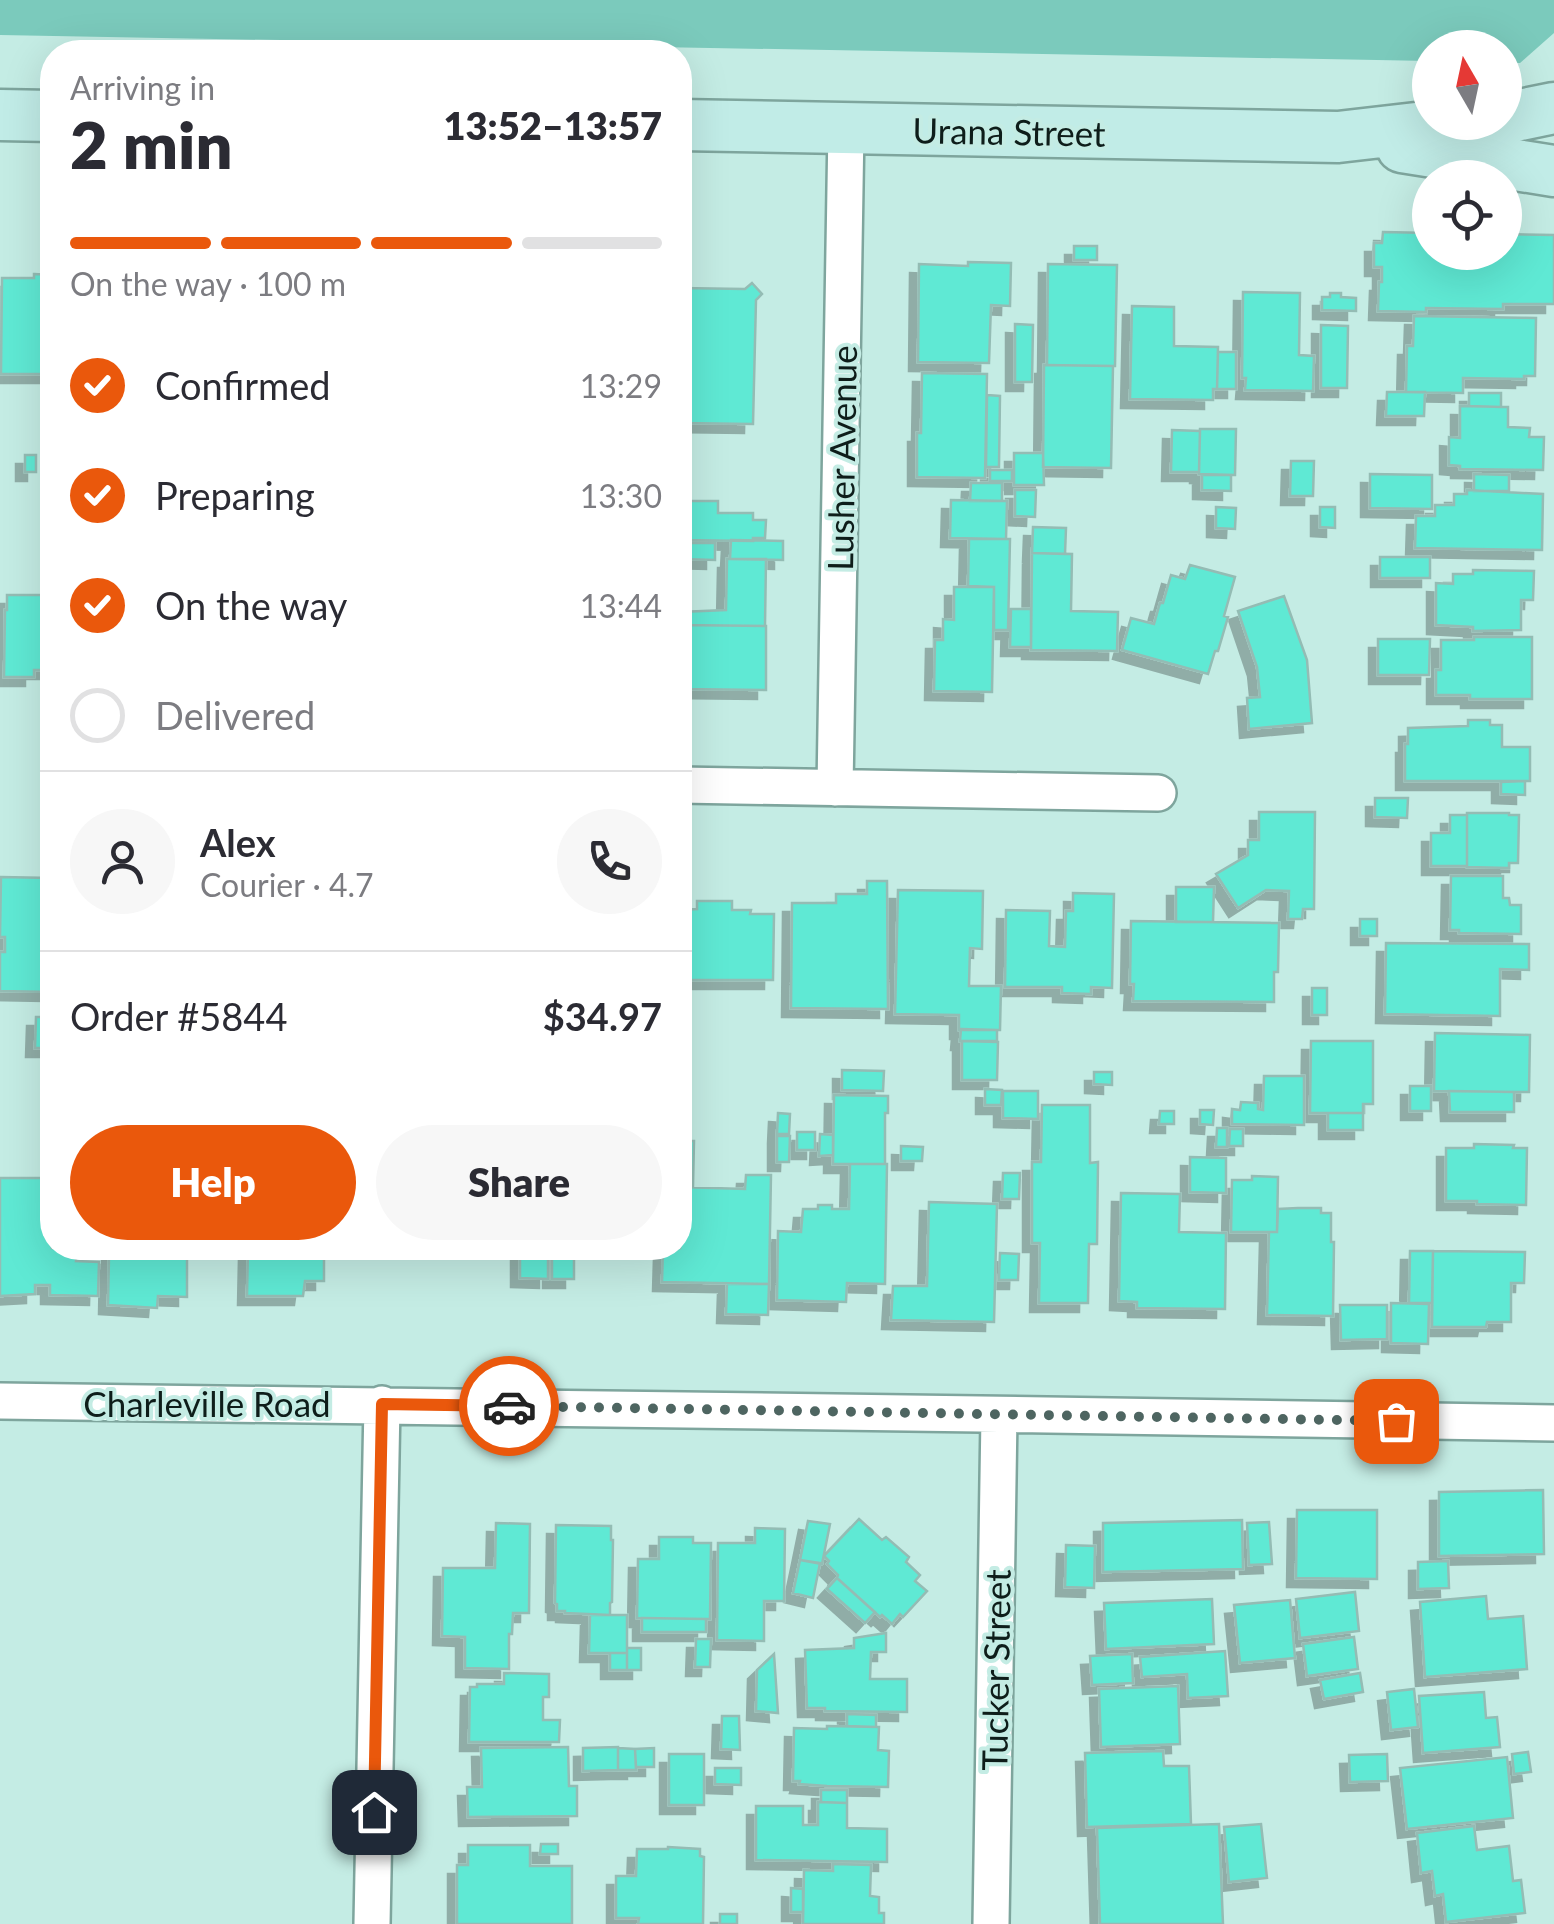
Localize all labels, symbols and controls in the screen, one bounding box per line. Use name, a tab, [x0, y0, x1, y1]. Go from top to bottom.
north arrow	[1412, 30, 1522, 140]
map controls	[1412, 30, 1522, 270]
text: Arriving in	[70, 68, 215, 107]
text: 13:52–13:57	[443, 102, 662, 148]
text: 2 min	[70, 105, 232, 183]
street label: Urana Street	[912, 108, 1106, 154]
button: locate	[1412, 160, 1522, 270]
text: On the way · 100 m	[70, 264, 346, 303]
street label: Lusher Avenue	[818, 345, 864, 571]
icon: check	[70, 358, 125, 413]
text: Confirmed	[155, 362, 331, 408]
text: 13:29	[580, 366, 662, 405]
icon: check	[70, 468, 125, 523]
text: Preparing	[155, 472, 315, 518]
text: 13:30	[580, 476, 662, 515]
icon: check	[70, 578, 125, 633]
text: On the way	[155, 582, 347, 628]
text: 13:44	[580, 586, 662, 625]
text: Delivered	[155, 692, 315, 738]
button: person	[70, 809, 175, 914]
button: phone	[557, 809, 662, 914]
text: Alex	[200, 819, 276, 865]
text: Courier · 4.7	[200, 865, 374, 904]
text: Order #5844	[70, 993, 287, 1039]
text: $34.97	[543, 993, 662, 1039]
button: Help	[70, 1125, 356, 1240]
button: Share	[376, 1125, 662, 1240]
courier	[459, 1356, 559, 1456]
icon: car	[482, 1379, 537, 1434]
pin	[1354, 1379, 1439, 1464]
street label: Charleville Road	[83, 1382, 331, 1424]
icon: bag	[1369, 1394, 1424, 1449]
street label: Tucker Street	[972, 1568, 1018, 1771]
pin	[332, 1770, 417, 1855]
icon: home	[347, 1785, 402, 1840]

